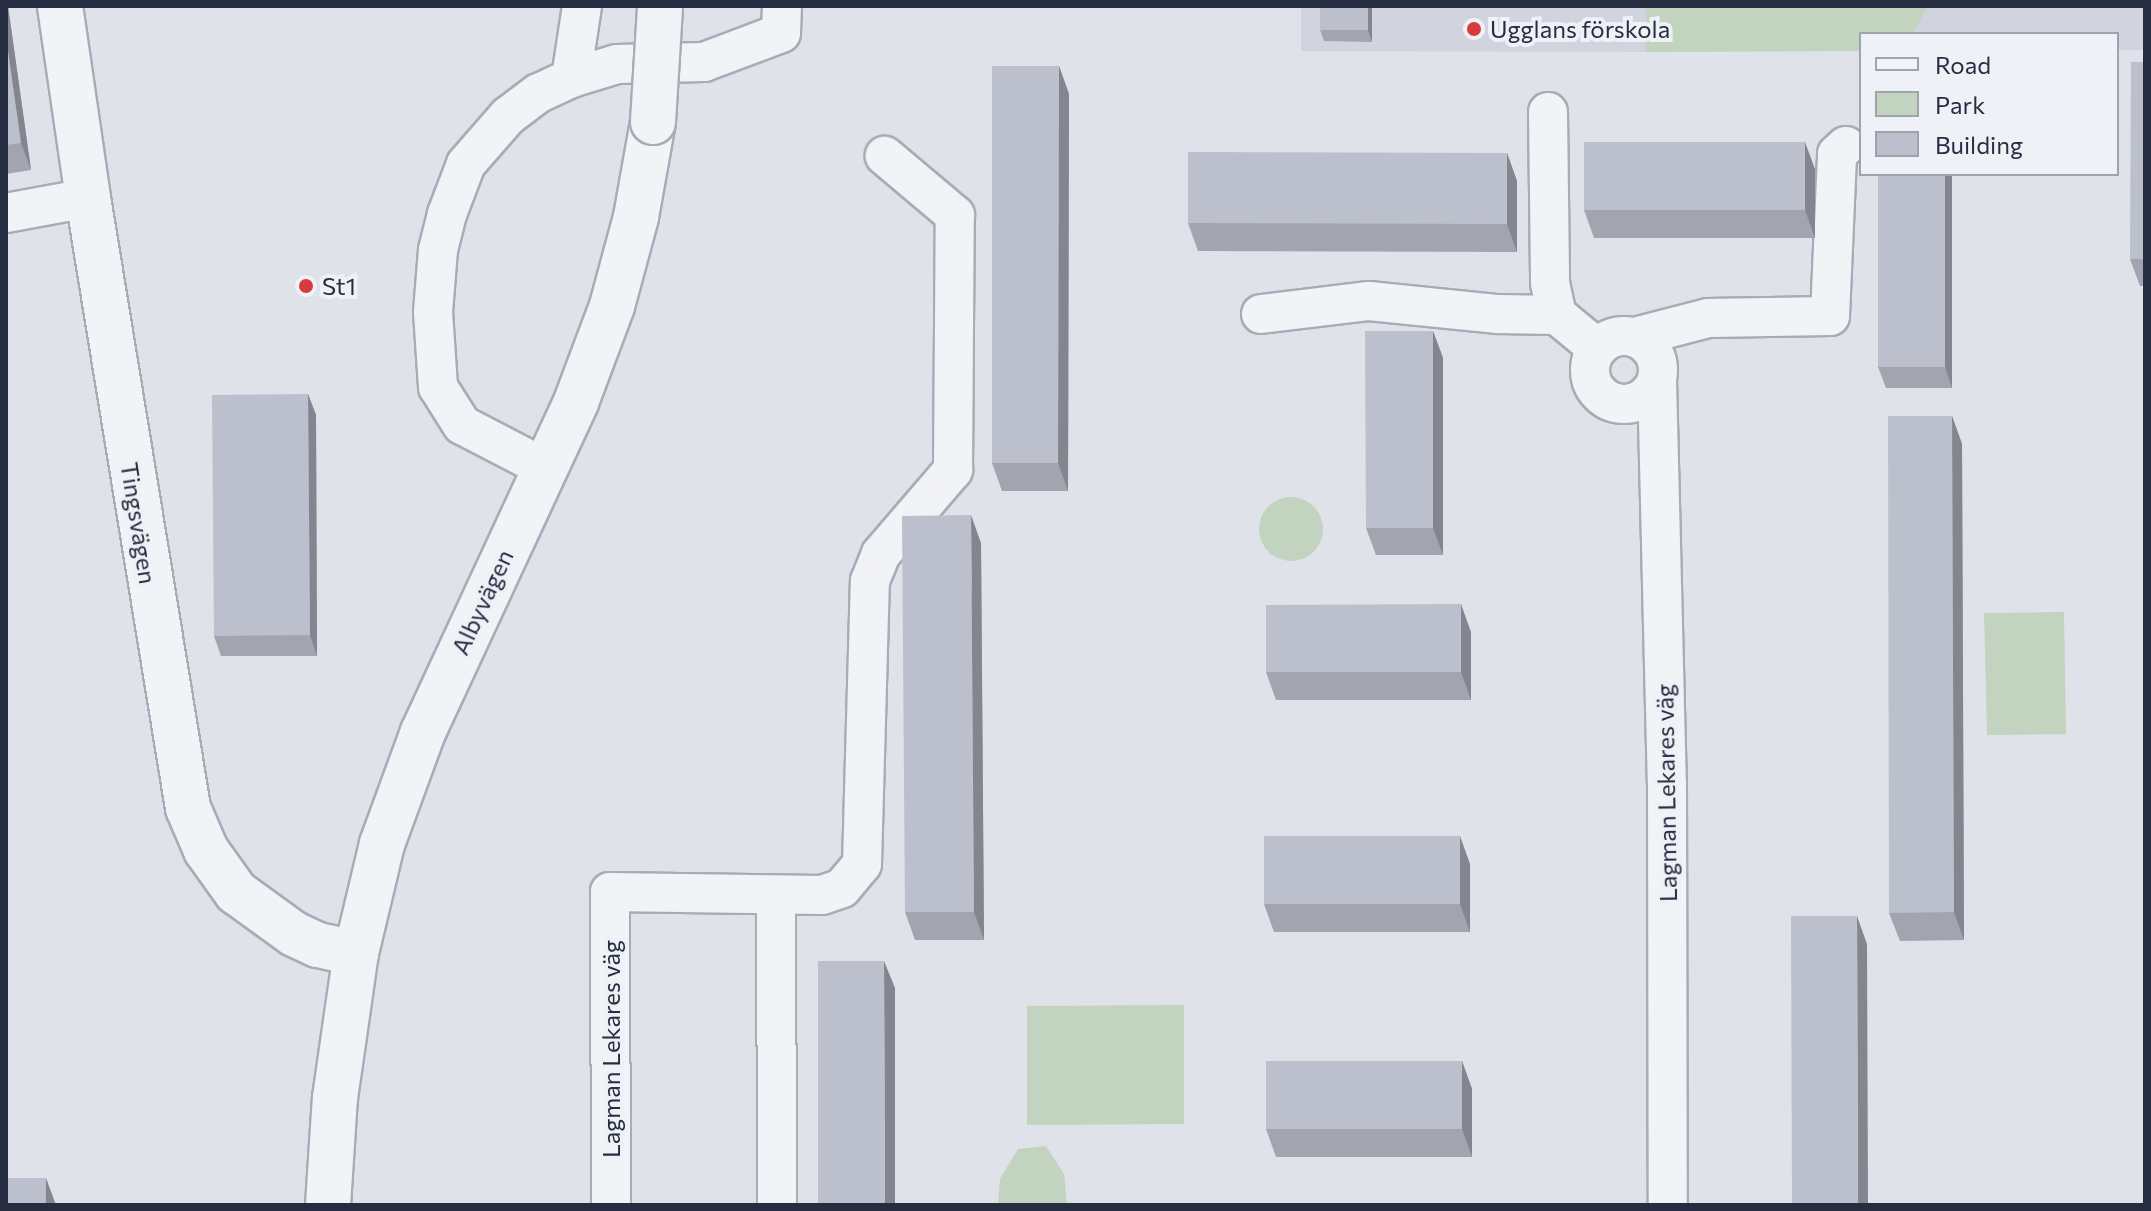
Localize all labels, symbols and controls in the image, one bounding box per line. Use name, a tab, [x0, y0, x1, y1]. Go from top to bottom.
place label: Ugglans förskola	[1490, 15, 1670, 43]
marker: Ugglans förskola	[1465, 20, 1483, 38]
legend	[1859, 32, 2119, 176]
text: Road	[1935, 50, 1991, 79]
text: Park	[1935, 90, 1985, 119]
text: Building	[1935, 130, 2023, 159]
place label: St1	[322, 272, 356, 300]
marker: St1	[297, 277, 315, 295]
street label: Tingsvägen	[115, 460, 163, 586]
street label: Albyvägen	[445, 545, 519, 659]
street label: Lagman Lekares väg	[1650, 684, 1682, 902]
street label: Lagman Lekares väg	[597, 940, 625, 1158]

